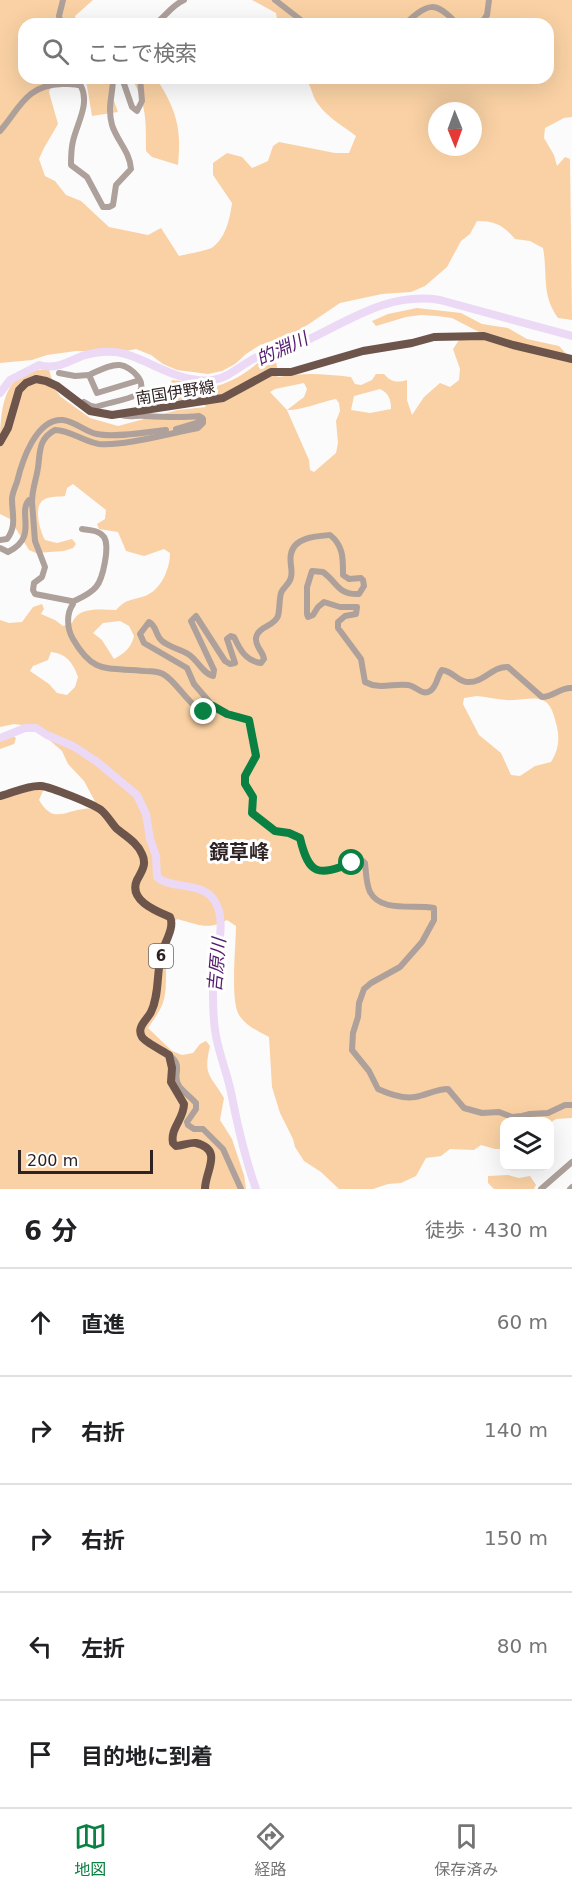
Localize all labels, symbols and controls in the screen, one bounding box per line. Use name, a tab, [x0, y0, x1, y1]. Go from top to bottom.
search box	[18, 18, 554, 84]
icon: search	[39, 35, 72, 68]
text: ここで検索	[87, 41, 197, 66]
north arrow	[428, 102, 482, 156]
water label: 的淵川	[253, 327, 313, 369]
street label: 南国伊野線	[134, 377, 216, 408]
route end	[190, 698, 216, 724]
district label: 鏡草峰	[209, 840, 269, 864]
route start	[338, 849, 364, 875]
water label: 吉原川	[204, 935, 229, 993]
road number: 6	[149, 944, 173, 968]
map controls	[500, 1117, 554, 1171]
button: layers	[500, 1117, 554, 1171]
scale bar	[18, 1147, 153, 1174]
text: 200 m	[27, 1151, 78, 1170]
text: 6 分	[24, 1216, 77, 1246]
text: 徒歩 · 430 m	[425, 1218, 548, 1242]
icon: ahead	[24, 1306, 57, 1339]
text: 60 m	[497, 1310, 548, 1334]
text: 直進	[81, 1312, 125, 1337]
icon: right	[24, 1414, 57, 1447]
text: 140 m	[484, 1418, 548, 1442]
text: 右折	[81, 1420, 125, 1445]
icon: right	[24, 1522, 57, 1555]
text: 150 m	[484, 1526, 548, 1550]
text: 右折	[81, 1528, 125, 1553]
icon: left	[24, 1630, 57, 1663]
text: 80 m	[497, 1634, 548, 1658]
text: 左折	[81, 1636, 125, 1661]
icon: arrive	[24, 1738, 57, 1771]
text: 目的地に到着	[81, 1744, 213, 1769]
tab: 地図	[74, 1820, 107, 1880]
tab: 経路	[254, 1820, 287, 1880]
tab: 保存済み	[434, 1820, 498, 1880]

